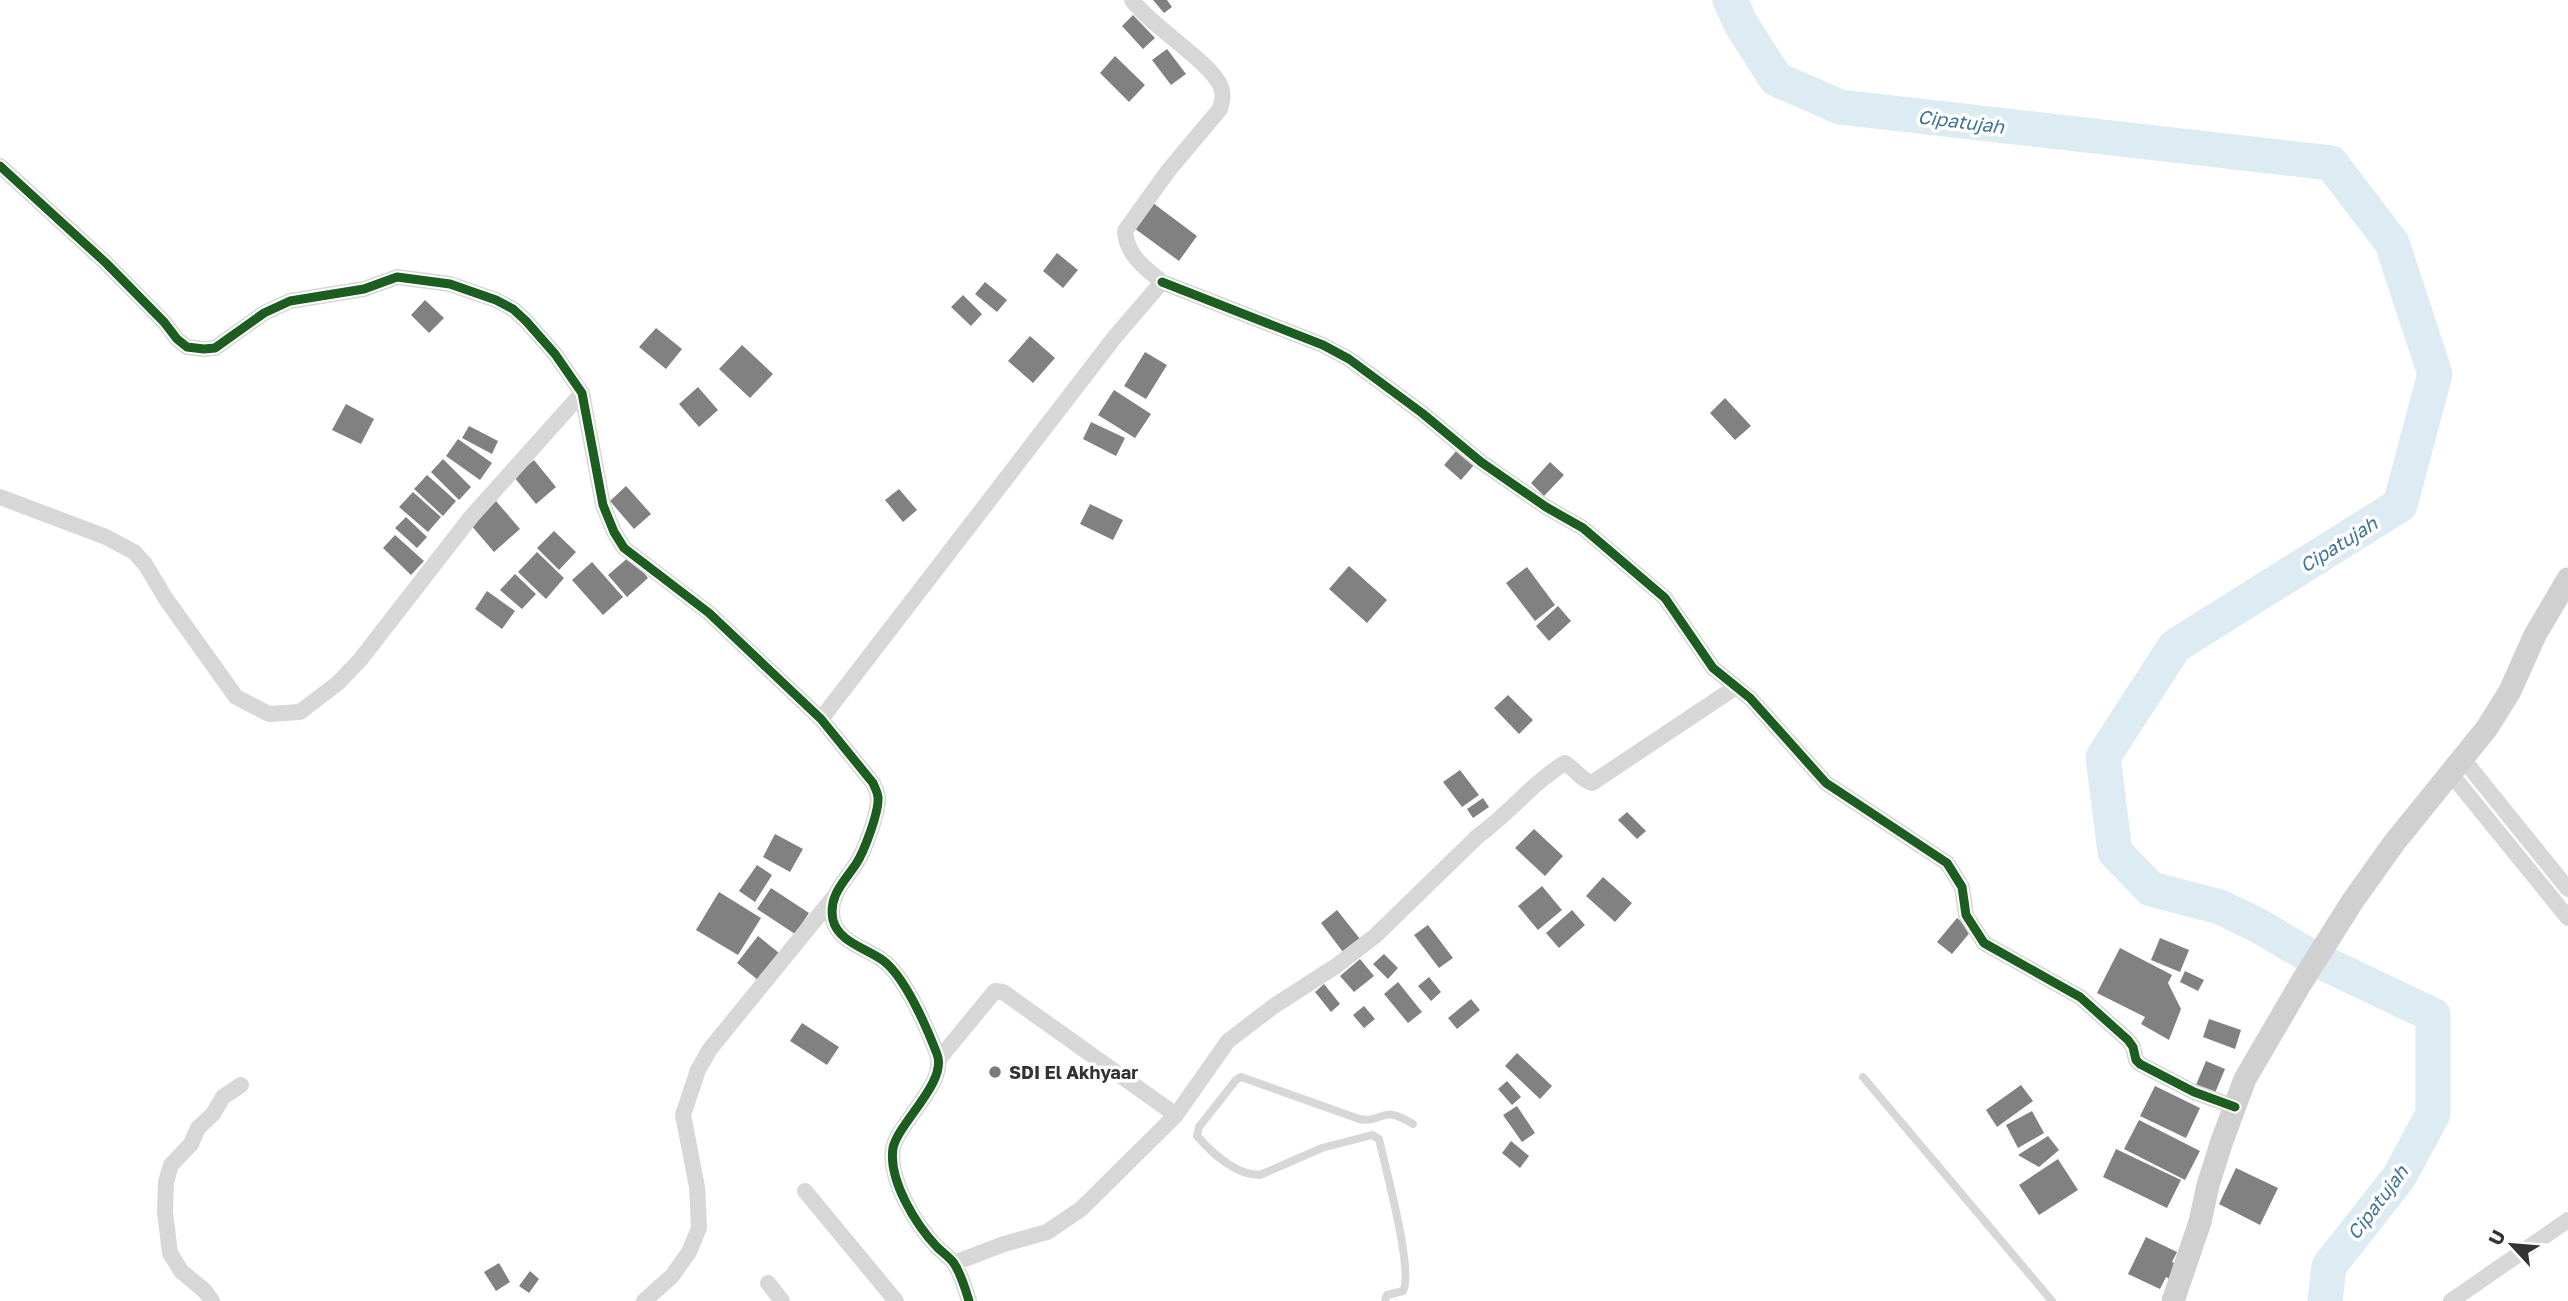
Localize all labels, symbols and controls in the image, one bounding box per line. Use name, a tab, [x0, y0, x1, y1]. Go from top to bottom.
water label: Cipatujah	[1916, 104, 2007, 138]
water label: Cipatujah	[2295, 511, 2382, 577]
place label: SDI El Akhyaar	[1009, 1061, 1138, 1083]
marker: SDI El Akhyaar	[987, 1064, 1003, 1080]
water label: Cipatujah	[2342, 1159, 2413, 1244]
north arrow	[2477, 1210, 2547, 1280]
text: U	[2483, 1226, 2510, 1249]

